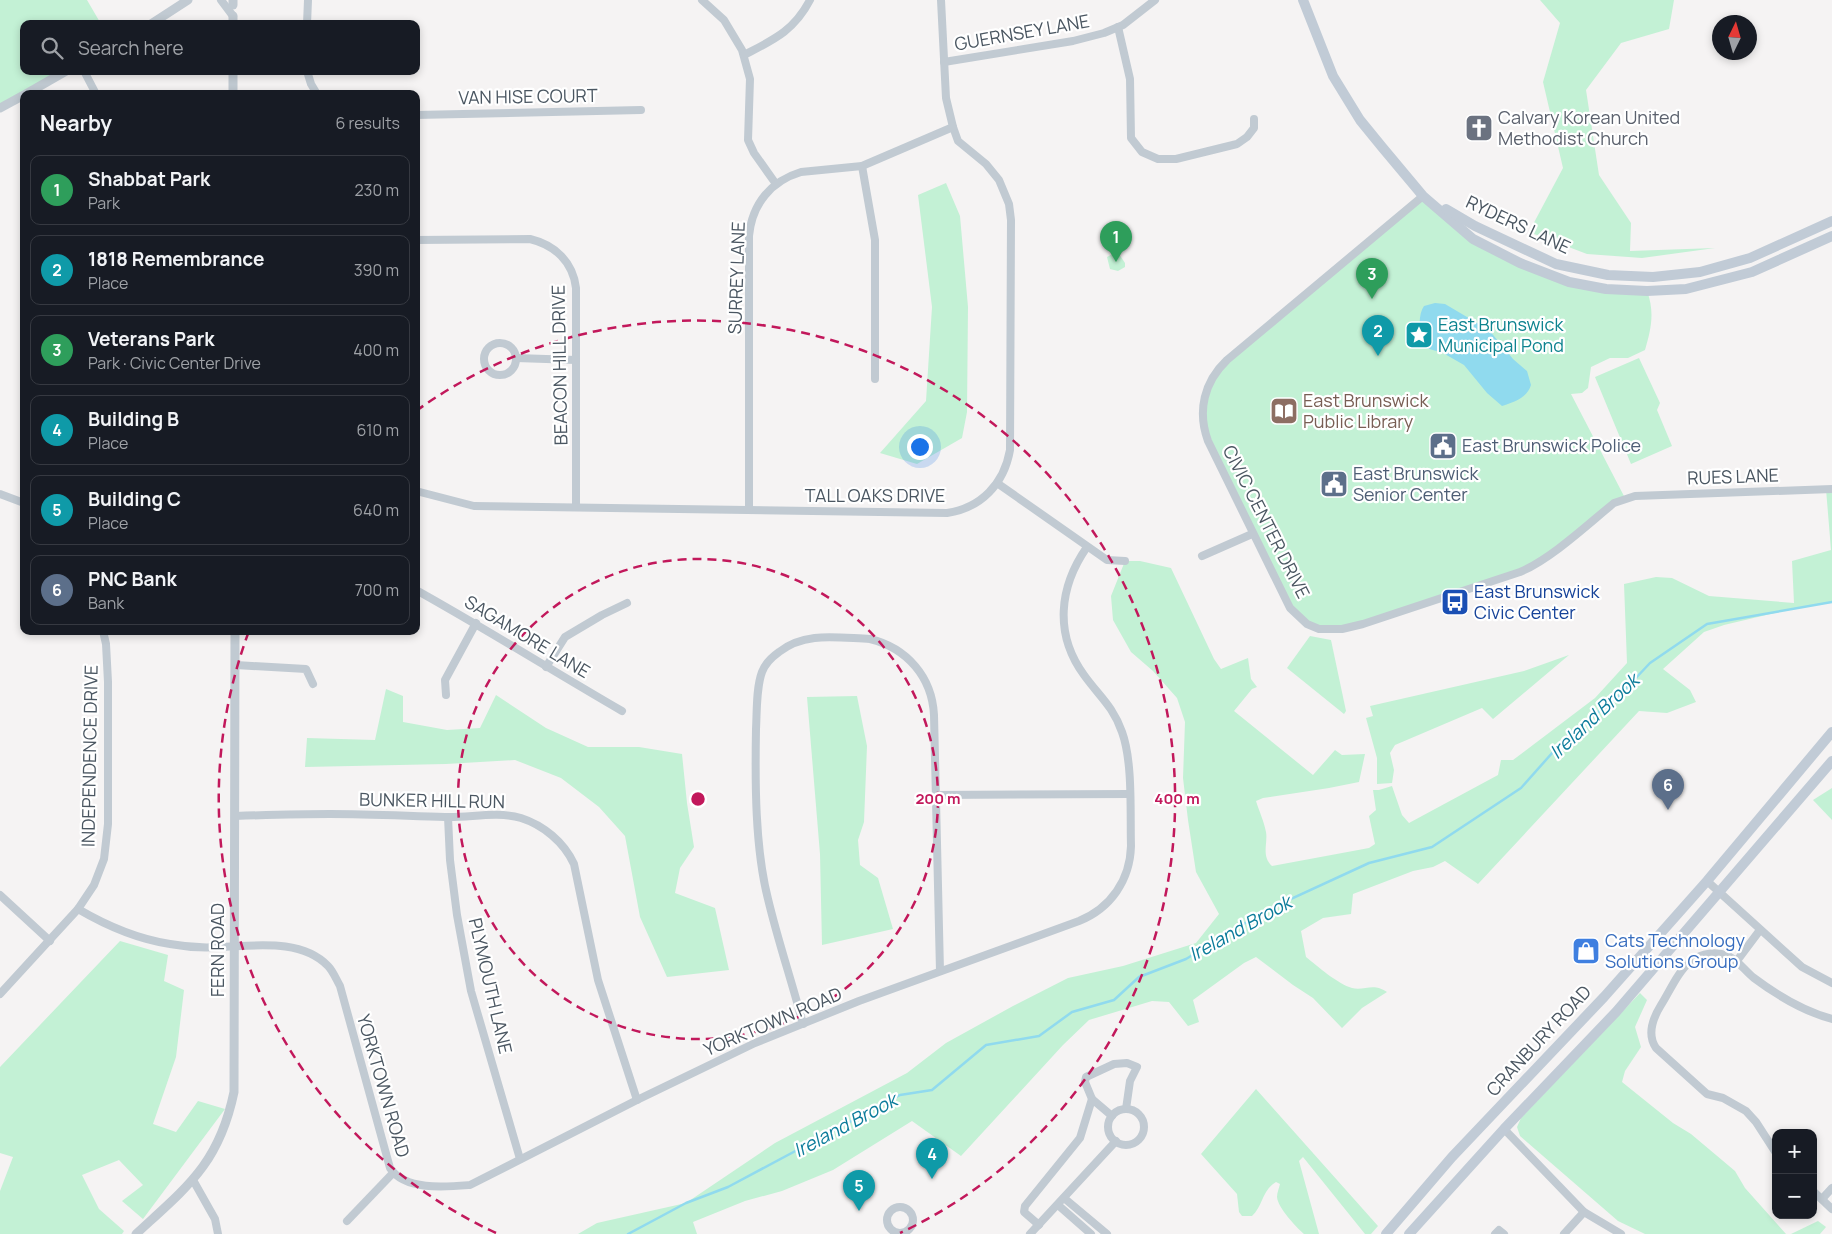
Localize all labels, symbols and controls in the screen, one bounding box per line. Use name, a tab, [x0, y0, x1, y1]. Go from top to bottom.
street label: GUERNSEY LANE	[952, 8, 1091, 56]
north arrow	[1712, 15, 1757, 60]
search box	[20, 20, 420, 75]
icon: search	[38, 34, 66, 62]
text: Search here	[78, 35, 184, 61]
street label: VAN HISE COURT	[458, 83, 598, 109]
place label: Calvary Korean United Methodist Church	[1498, 105, 1680, 150]
text: Nearby	[40, 109, 112, 137]
text: 6 results	[335, 112, 400, 134]
church icon: Calvary Korean United Methodist Church	[1464, 113, 1494, 143]
text: Shabbat Park	[88, 166, 210, 192]
text: 1	[53, 179, 61, 201]
text: 230 m	[355, 179, 399, 201]
street label: RYDERS LANE	[1462, 189, 1575, 259]
text: Park	[88, 192, 120, 214]
street label: SURREY LANE	[722, 221, 750, 335]
pin: 1	[1100, 221, 1132, 262]
text: 1818 Remembrance	[88, 246, 264, 272]
pin: 3	[1356, 258, 1388, 299]
text: 2	[52, 259, 62, 281]
text: 390 m	[354, 259, 399, 281]
text: Place	[88, 272, 128, 294]
street label: BEACON HILL DRIVE	[546, 285, 572, 445]
place label: East Brunswick Municipal Pond	[1438, 312, 1564, 357]
pin: 2	[1362, 315, 1394, 356]
place icon: East Brunswick Municipal Pond	[1404, 320, 1434, 350]
text: Veterans Park	[88, 326, 215, 352]
text: 3	[52, 339, 62, 361]
text: 400 m	[353, 339, 399, 361]
text: Park · Civic Center Drive	[88, 352, 261, 374]
place label: East Brunswick Public Library	[1303, 388, 1429, 433]
library icon: East Brunswick Public Library	[1269, 396, 1299, 426]
text: Building B	[88, 406, 179, 432]
text: 4	[52, 419, 62, 441]
text: 610 m	[357, 419, 399, 441]
public building icon: East Brunswick Police	[1428, 431, 1458, 461]
text: Place	[88, 432, 128, 454]
place label: East Brunswick Police	[1462, 433, 1641, 457]
your location	[907, 434, 933, 460]
street label: CIVIC CENTER DRIVE	[1218, 441, 1316, 602]
place label: East Brunswick Senior Center	[1353, 461, 1479, 506]
street label: RUES LANE	[1687, 462, 1779, 490]
public building icon: East Brunswick Senior Center	[1319, 469, 1349, 499]
street label: TALL OAKS DRIVE	[805, 483, 945, 507]
text: Building C	[88, 486, 181, 512]
text: 5	[52, 499, 62, 521]
text: 640 m	[353, 499, 399, 521]
text: Place	[88, 512, 128, 534]
text: PNC Bank	[88, 566, 177, 592]
text: 6	[52, 579, 62, 601]
text: 700 m	[355, 579, 399, 601]
place label: East Brunswick Civic Center	[1474, 579, 1600, 624]
bus stop icon: East Brunswick Civic Center	[1440, 587, 1470, 617]
street label: SAGAMORE LANE	[460, 589, 595, 683]
text: Bank	[88, 592, 124, 614]
street label: INDEPENDENCE DRIVE	[75, 665, 103, 847]
water label: Ireland Brook	[1544, 666, 1646, 764]
pin: 6	[1652, 769, 1684, 810]
street label: BUNKER HILL RUN	[359, 787, 505, 813]
text: 200 m	[915, 788, 961, 809]
text: 400 m	[1154, 788, 1200, 809]
centre of rings	[689, 790, 707, 808]
water label: Ireland Brook	[1184, 888, 1298, 967]
street label: FERN ROAD	[205, 903, 229, 997]
street label: PLYMOUTH LANE	[464, 915, 518, 1056]
place label: Cats Technology Solutions Group	[1605, 928, 1745, 973]
shop icon: Cats Technology Solutions Group	[1571, 936, 1601, 966]
street label: CRANBURY ROAD	[1481, 980, 1596, 1101]
street label: YORKTOWN ROAD	[700, 981, 845, 1061]
street label: YORKTOWN ROAD	[352, 1011, 416, 1160]
water label: Ireland Brook	[789, 1086, 904, 1163]
map controls	[1772, 1129, 1817, 1219]
button: +	[1772, 1129, 1817, 1174]
pin: 4	[916, 1138, 948, 1179]
pin: 5	[843, 1170, 875, 1211]
button: −	[1772, 1174, 1817, 1219]

